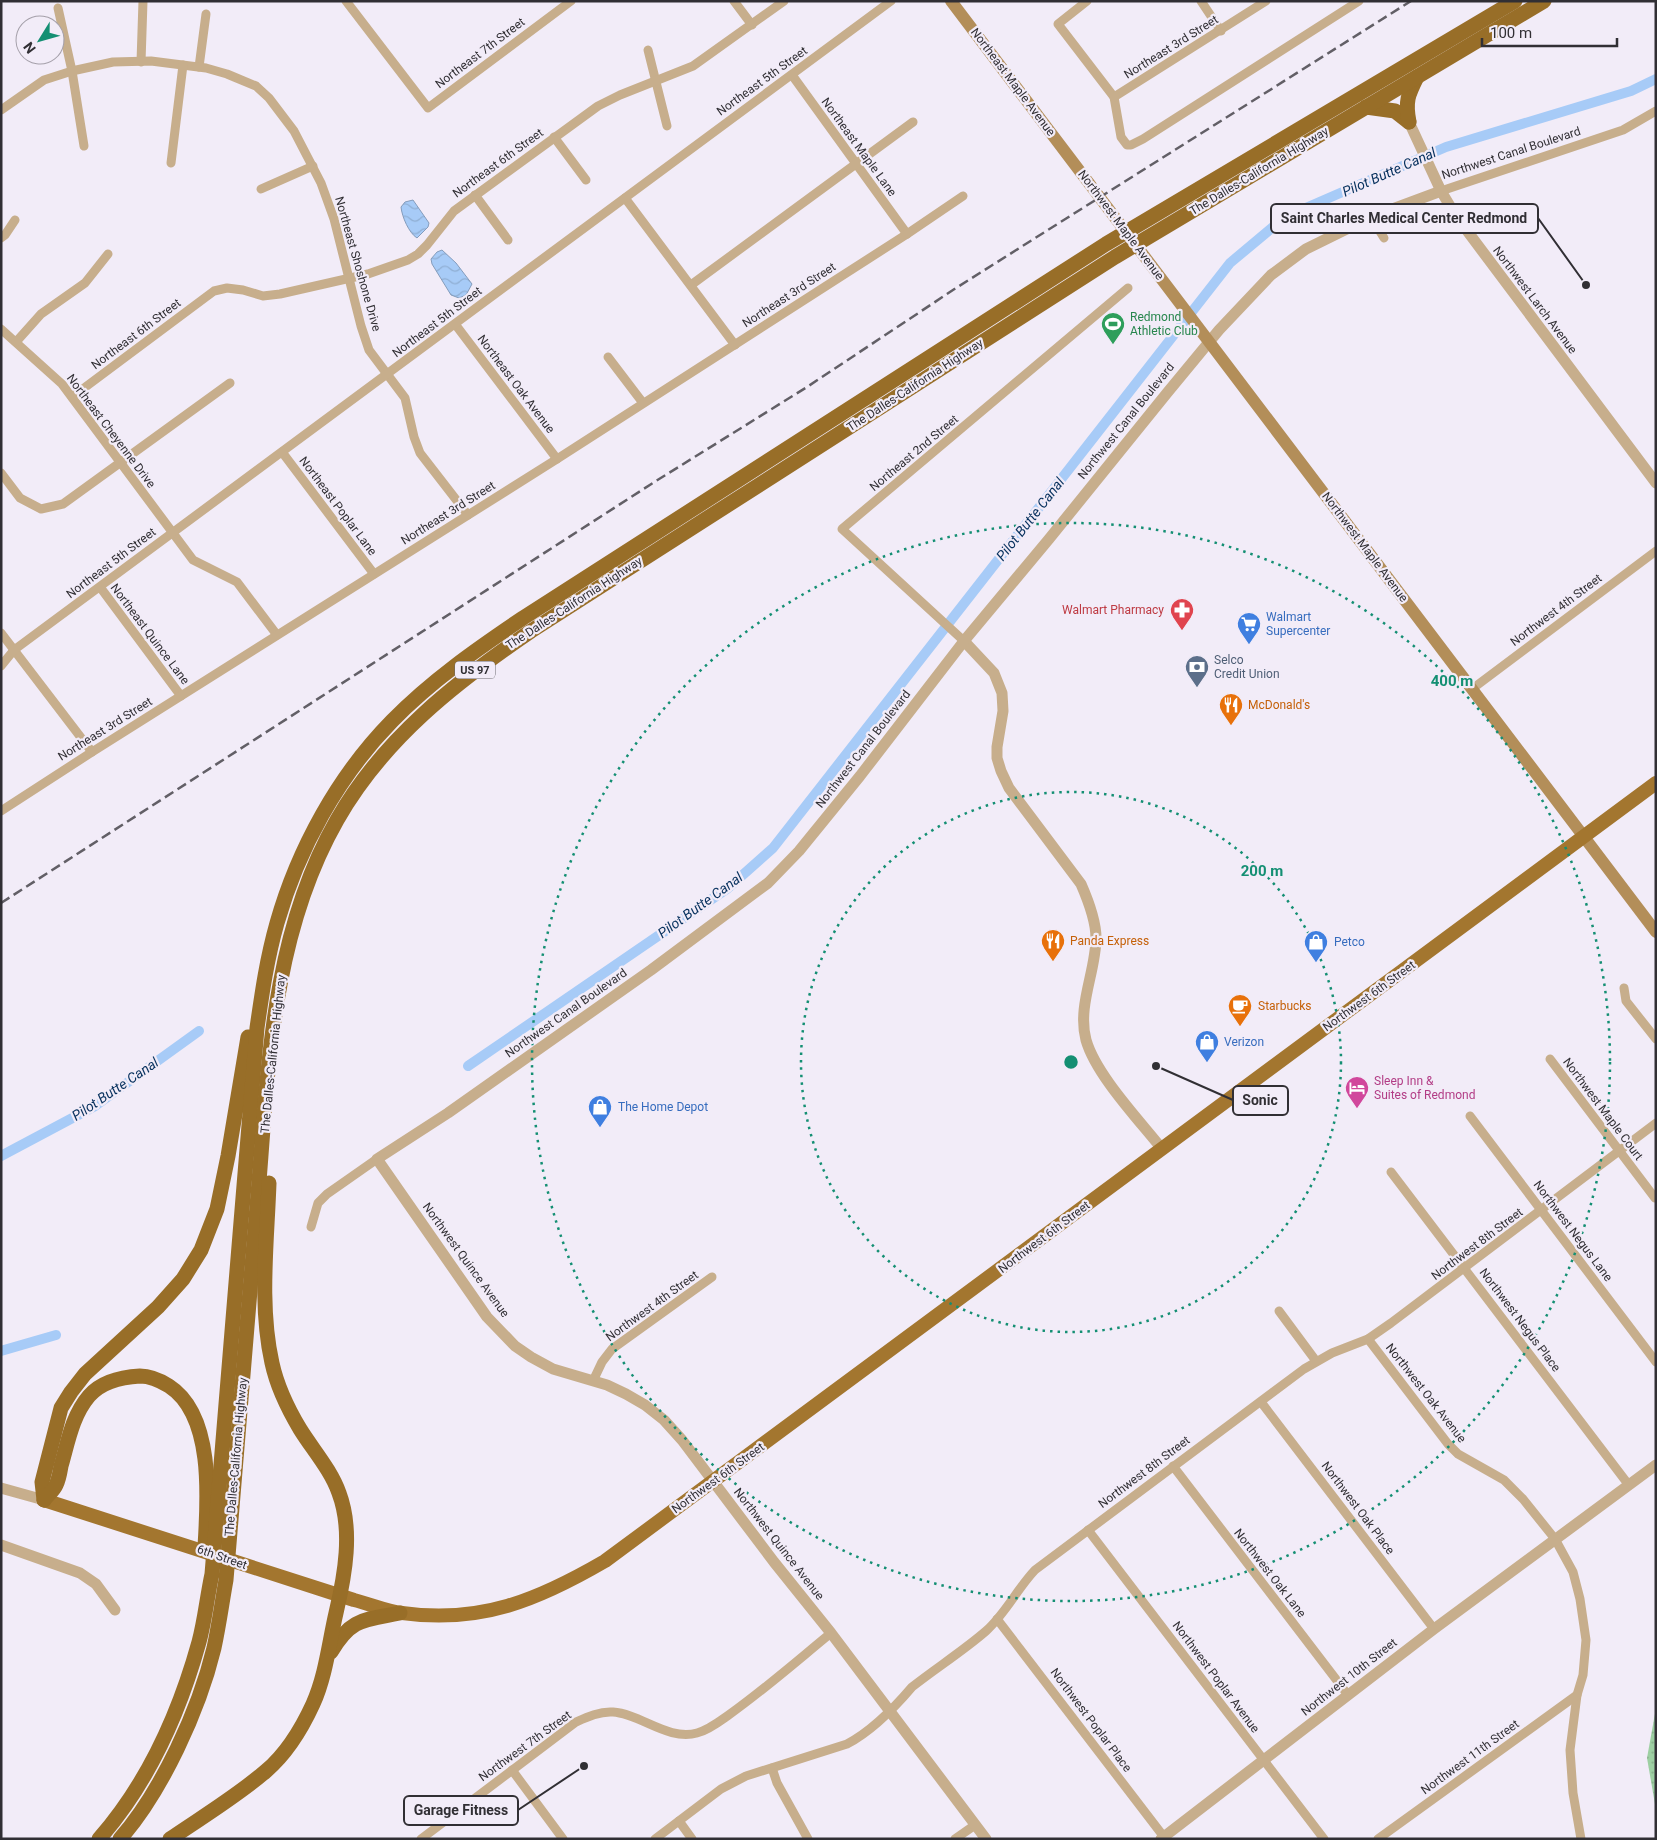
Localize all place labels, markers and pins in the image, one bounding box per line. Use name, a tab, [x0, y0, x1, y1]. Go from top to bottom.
callout: Saint Charles Medical Center Redmond	[1271, 204, 1538, 233]
place label: Redmond Athletic Club	[1130, 310, 1198, 338]
sports icon: Redmond Athletic Club	[1100, 311, 1126, 345]
pharmacy icon: Walmart Pharmacy	[1169, 597, 1195, 631]
place label: Walmart Pharmacy	[1062, 603, 1164, 617]
place label: Walmart Supercenter	[1266, 610, 1330, 638]
supermarket icon: Walmart Supercenter	[1236, 611, 1262, 645]
place label: Selco Credit Union	[1214, 653, 1280, 681]
bank icon: Selco Credit Union	[1184, 654, 1210, 688]
restaurant icon: McDonald's	[1218, 692, 1244, 726]
place label: McDonald's	[1248, 698, 1310, 712]
restaurant icon: Panda Express	[1040, 928, 1066, 962]
shop icon: Petco	[1303, 929, 1329, 963]
place label: Panda Express	[1070, 934, 1149, 948]
place label: Petco	[1334, 935, 1365, 949]
cafe icon: Starbucks	[1227, 993, 1253, 1027]
place label: Starbucks	[1258, 999, 1312, 1013]
shop icon: Verizon	[1194, 1029, 1220, 1063]
place label: Verizon	[1224, 1035, 1264, 1049]
centre of rings	[1062, 1053, 1080, 1071]
place label: Sleep Inn & Suites of Redmond	[1374, 1074, 1475, 1102]
hotel icon: Sleep Inn & Suites of Redmond	[1344, 1075, 1370, 1109]
callout: Sonic	[1233, 1086, 1288, 1115]
shop icon: The Home Depot	[587, 1094, 613, 1128]
place label: The Home Depot	[618, 1100, 708, 1114]
callout: Garage Fitness	[404, 1796, 518, 1825]

